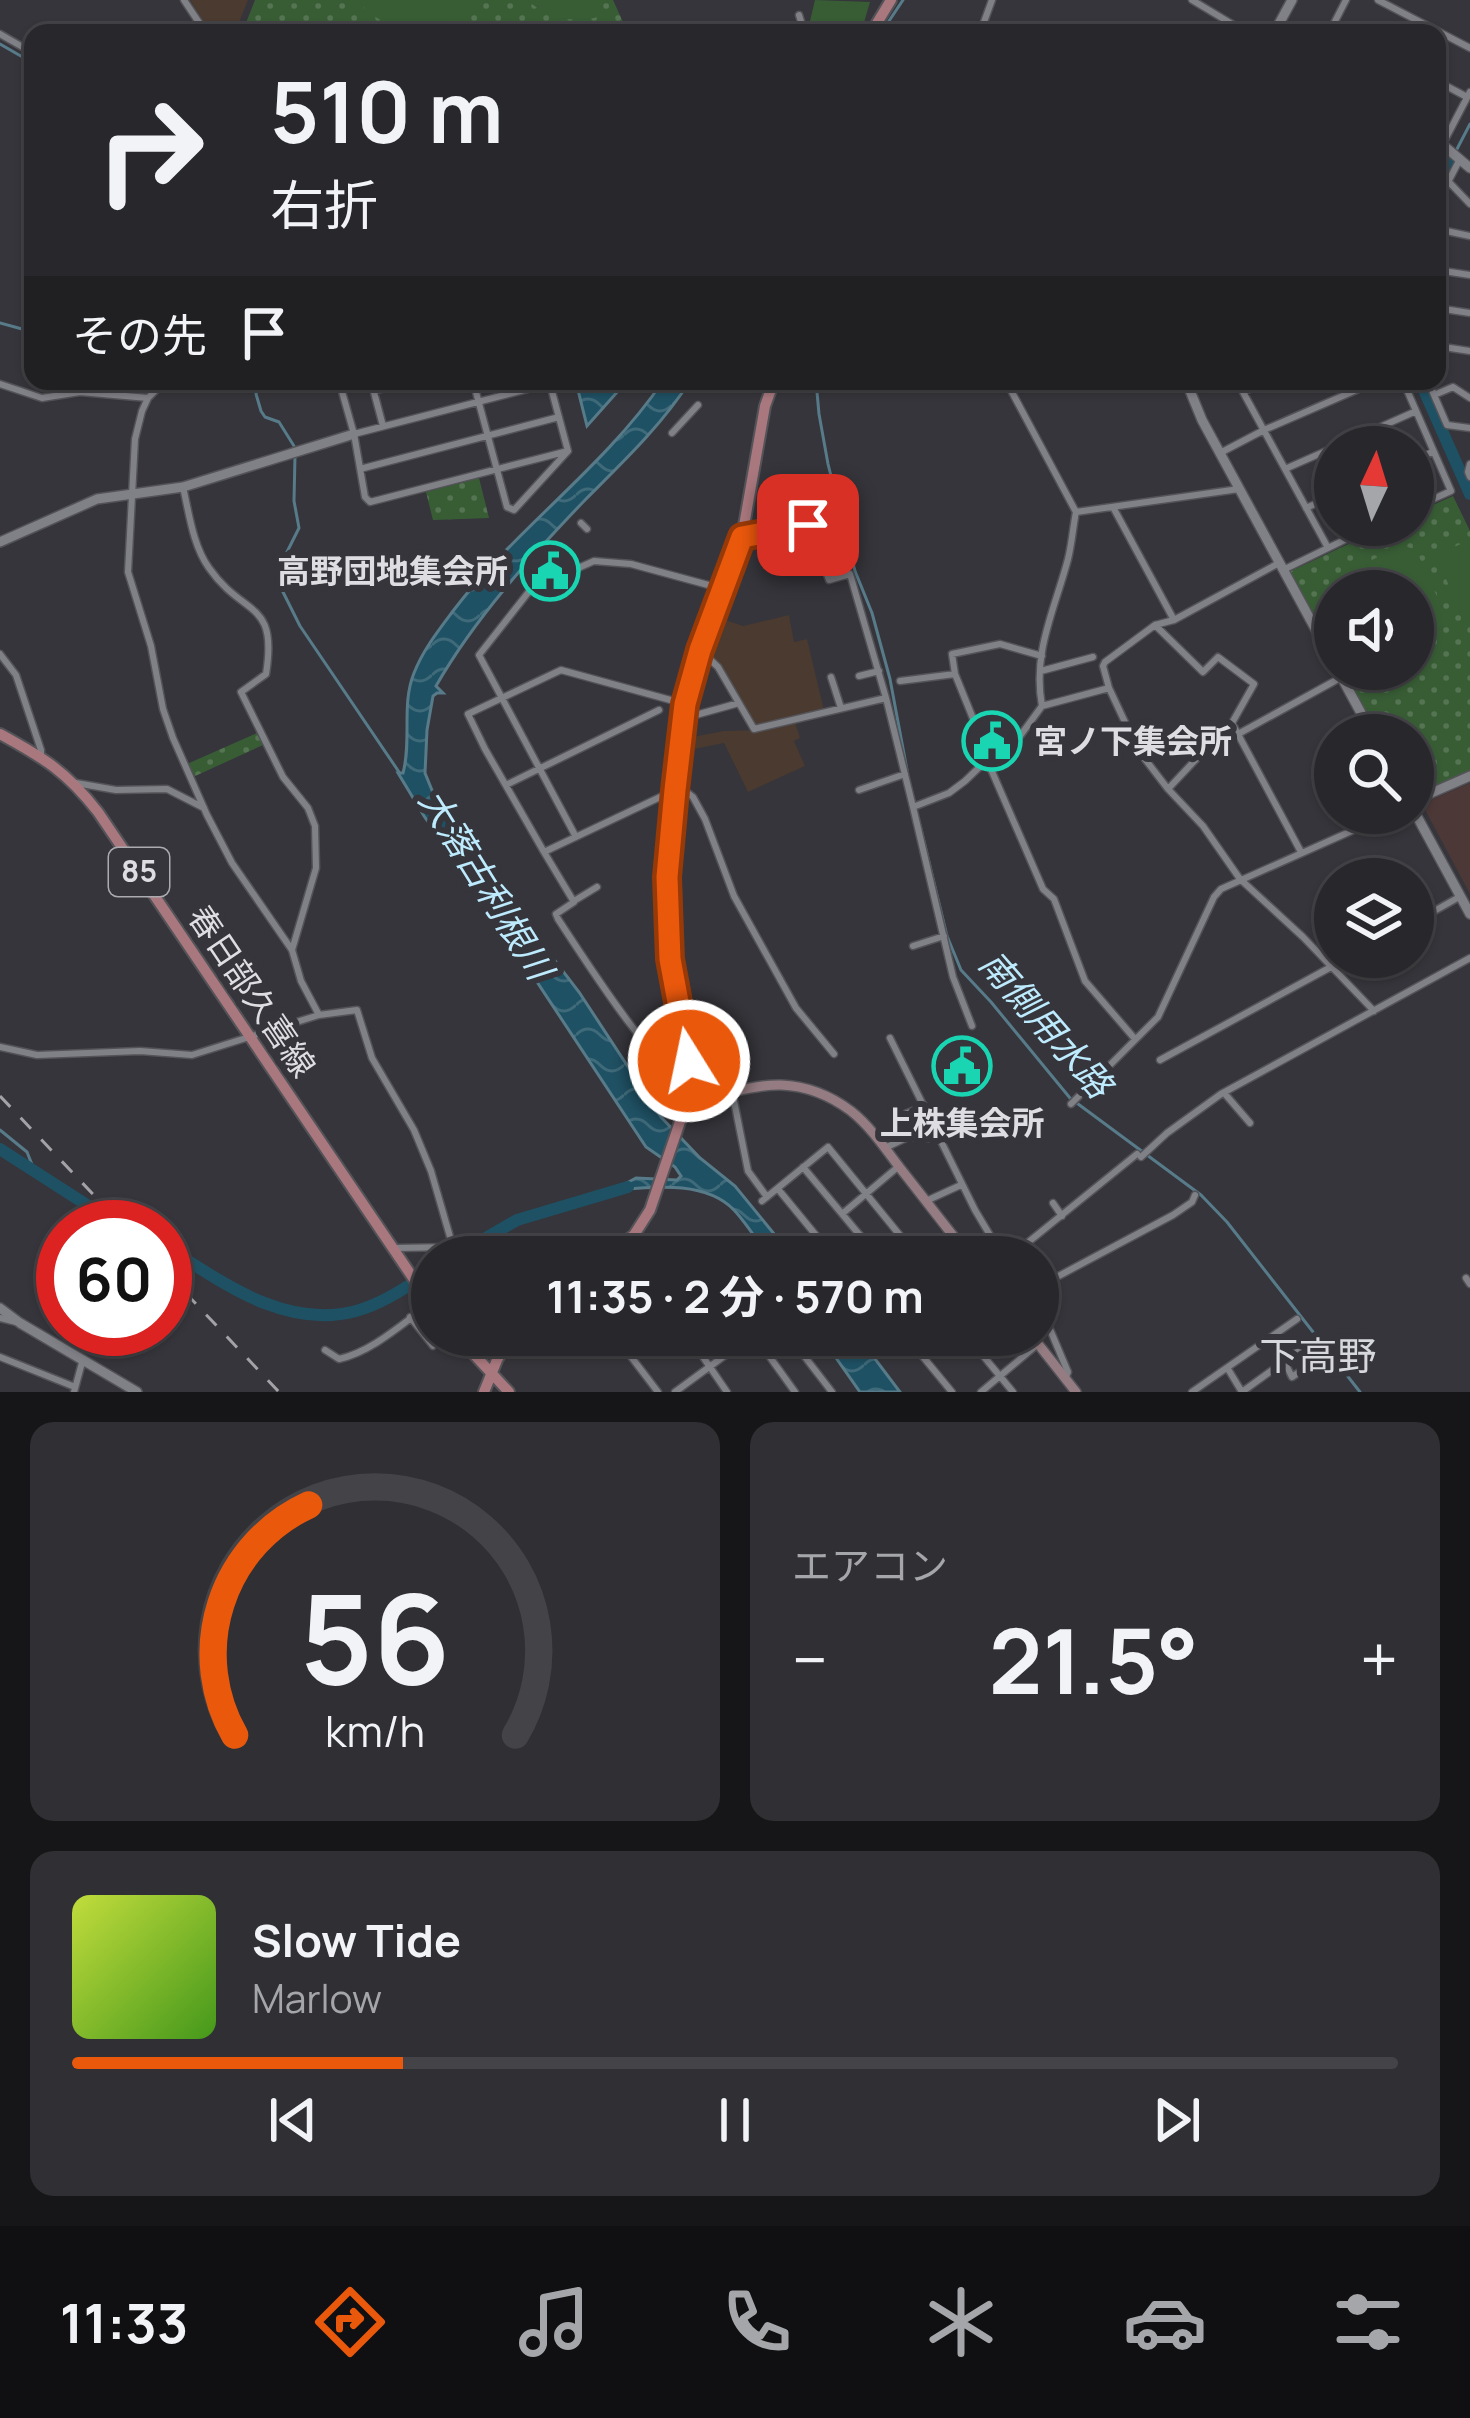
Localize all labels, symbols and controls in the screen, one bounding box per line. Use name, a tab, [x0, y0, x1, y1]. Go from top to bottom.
text: 510 m	[270, 53, 504, 168]
icon: right	[72, 72, 228, 228]
text: 右折	[270, 167, 378, 241]
icon: arrive	[231, 300, 297, 366]
text: その先	[72, 304, 207, 366]
north arrow	[1314, 426, 1434, 546]
map controls	[1314, 426, 1434, 978]
pin	[757, 474, 859, 576]
icon: arrive	[775, 492, 841, 558]
public building icon: 高野団地集会所	[519, 540, 581, 602]
place label: 高野団地集会所	[277, 548, 508, 593]
button: sound	[1314, 570, 1434, 690]
public building icon: 宮ノ下集会所	[961, 710, 1023, 772]
button: search	[1314, 714, 1434, 834]
place label: 宮ノ下集会所	[1034, 718, 1232, 763]
water label: 大落古利根川	[408, 779, 567, 992]
road number: 85	[109, 848, 169, 896]
button: layers	[1314, 858, 1434, 978]
street label: 春日部久喜線	[178, 896, 326, 1085]
water label: 南側用水路	[969, 940, 1126, 1110]
position arrow	[626, 998, 752, 1124]
public building icon: 上株集会所	[931, 1035, 993, 1097]
place label: 上株集会所	[880, 1100, 1045, 1145]
speed limit sign: 60	[36, 1200, 192, 1356]
text: 11:35 · 2 分 · 570 m	[546, 1265, 924, 1327]
district label: 下高野	[1259, 1328, 1377, 1382]
text: エアコン	[792, 1538, 948, 1592]
text: 56	[300, 1551, 450, 1721]
text: 21.5°	[989, 1598, 1199, 1721]
text: −	[792, 1614, 828, 1704]
text: +	[1360, 1614, 1398, 1704]
text: km/h	[325, 1700, 425, 1759]
text: Slow Tide	[252, 1909, 461, 1971]
text: Marlow	[252, 1971, 382, 2025]
icon: previous	[260, 2087, 326, 2153]
icon: pause	[702, 2087, 768, 2153]
icon: next	[1144, 2087, 1210, 2153]
icon: directions	[308, 2280, 392, 2364]
icon: music	[512, 2280, 596, 2364]
icon: phone	[715, 2280, 799, 2364]
icon: climate	[919, 2280, 1003, 2364]
icon: car	[1123, 2280, 1207, 2364]
icon: filters	[1326, 2280, 1410, 2364]
text: 11:33	[60, 2285, 188, 2359]

